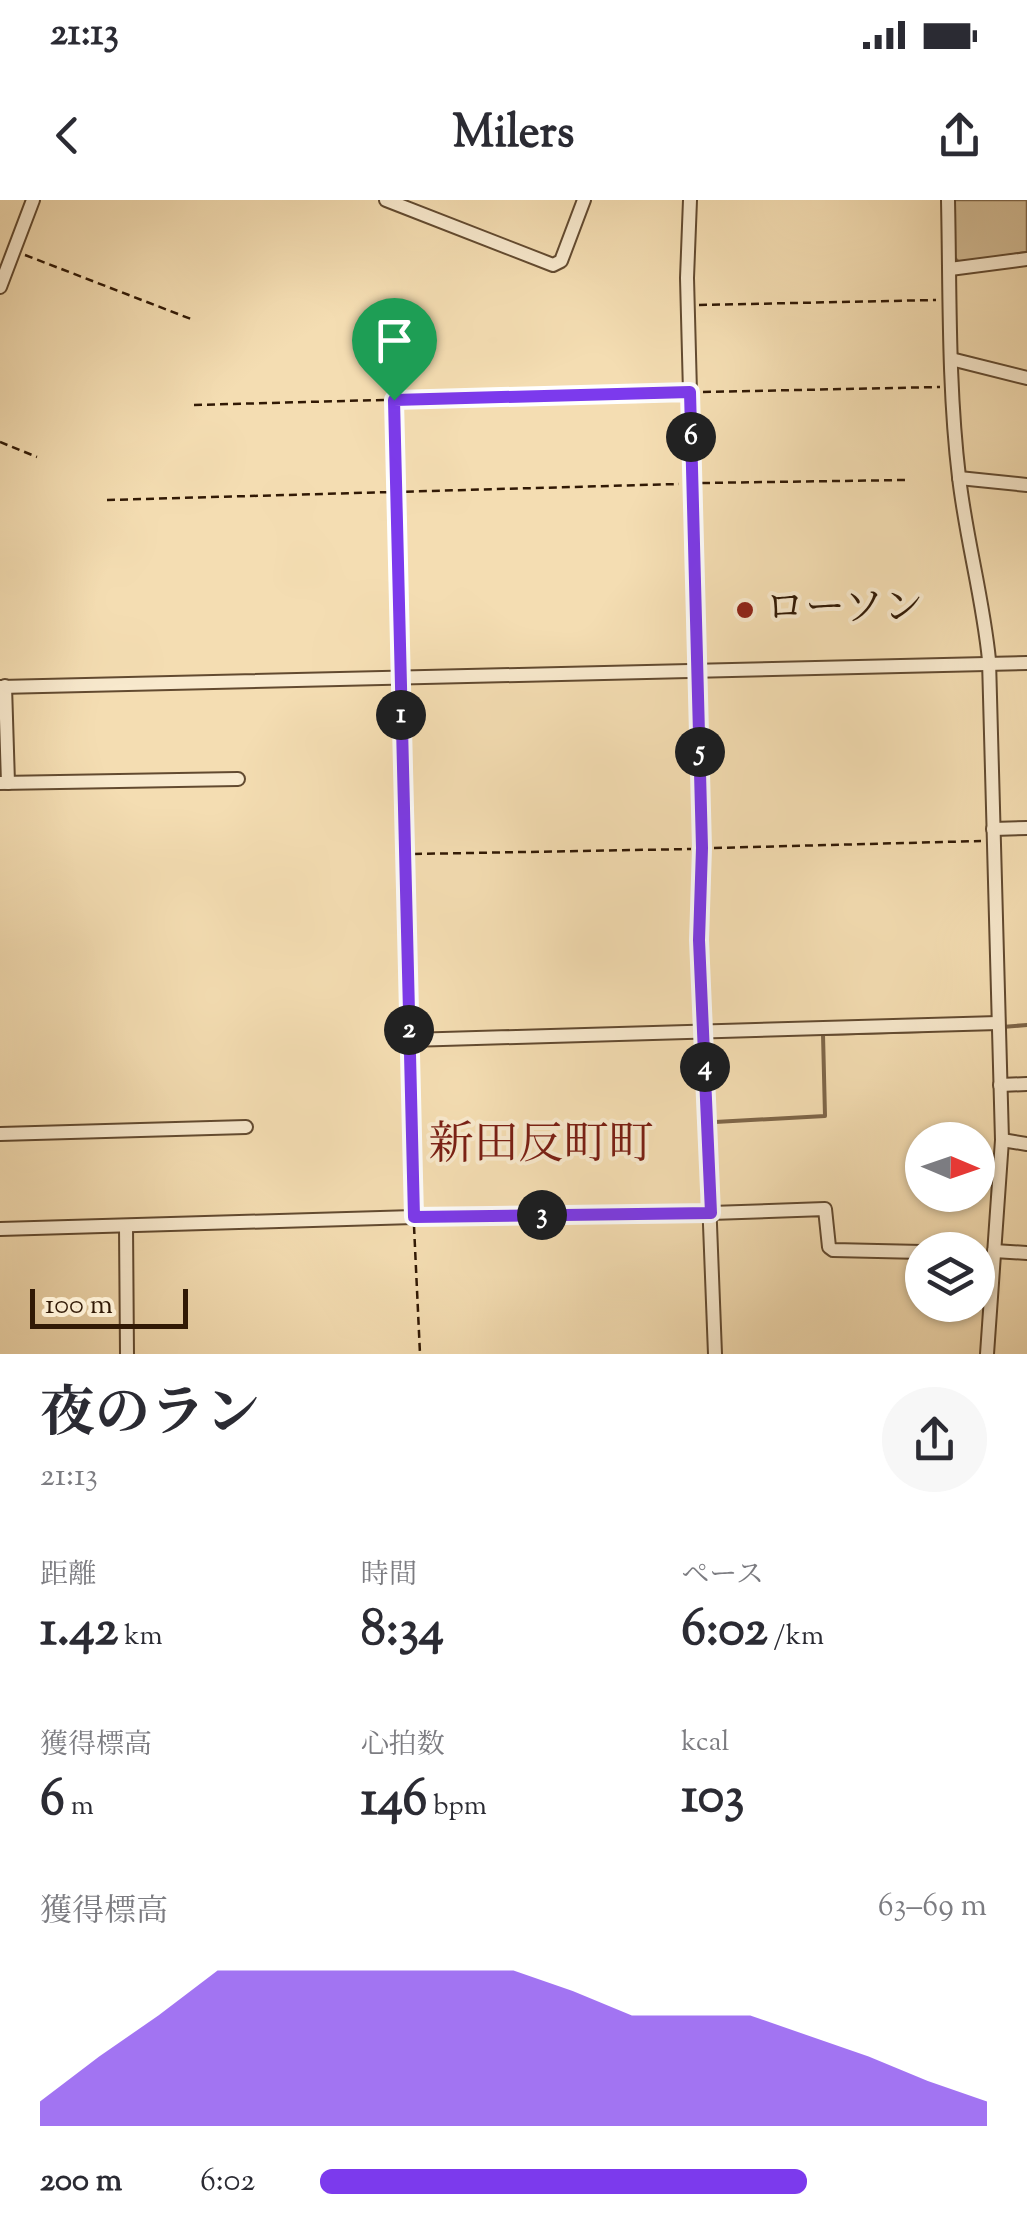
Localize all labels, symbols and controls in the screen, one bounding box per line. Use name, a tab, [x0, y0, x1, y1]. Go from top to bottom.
text: 21:13	[50, 8, 119, 62]
text: Milers	[453, 103, 574, 168]
icon: back	[40, 108, 95, 163]
icon: share	[932, 108, 987, 163]
pin	[352, 298, 437, 401]
icon: arrive	[367, 313, 422, 368]
pin: 6	[666, 412, 716, 462]
text: 6	[684, 417, 698, 457]
place label: ローソン	[765, 582, 923, 639]
marker: ローソン	[734, 599, 756, 621]
pin: 1	[376, 690, 426, 740]
text: 1	[396, 695, 406, 735]
pin: 5	[675, 727, 725, 777]
text: 5	[695, 732, 705, 772]
pin: 2	[384, 1005, 434, 1055]
text: 2	[402, 1010, 416, 1050]
pin: 4	[680, 1042, 730, 1092]
text: 4	[698, 1047, 712, 1087]
district label: 新田反町町	[428, 1115, 654, 1180]
north arrow	[905, 1122, 995, 1212]
map controls	[905, 1122, 995, 1322]
pin: 3	[517, 1190, 567, 1240]
text: 3	[536, 1195, 548, 1235]
button: layers	[905, 1232, 995, 1322]
scale bar	[30, 1284, 188, 1328]
text: 100 m	[45, 1286, 113, 1326]
text: 夜のラン	[40, 1377, 260, 1456]
button: share	[882, 1387, 987, 1492]
text: 21:13	[40, 1454, 98, 1500]
text: 距離	[40, 1556, 96, 1596]
text: 時間	[361, 1556, 417, 1596]
text: ペース	[681, 1556, 764, 1596]
text: 1.42	[40, 1596, 118, 1668]
text: 8:34	[361, 1596, 444, 1668]
text: 6:02	[681, 1596, 768, 1668]
text: km	[118, 1617, 163, 1657]
text: /km	[768, 1617, 824, 1657]
text: kcal	[681, 1723, 729, 1763]
text: 獲得標高	[40, 1726, 152, 1766]
text: 心拍数	[361, 1726, 445, 1766]
text: 103	[681, 1763, 744, 1835]
text: 6	[40, 1766, 65, 1838]
text: 146	[361, 1766, 427, 1838]
text: m	[65, 1787, 94, 1827]
text: bpm	[427, 1787, 487, 1827]
text: 63–69 m	[878, 1884, 987, 1930]
text: 獲得標高	[40, 1890, 168, 1936]
text: 200 m	[40, 2159, 122, 2205]
text: 6:02	[200, 2159, 255, 2205]

